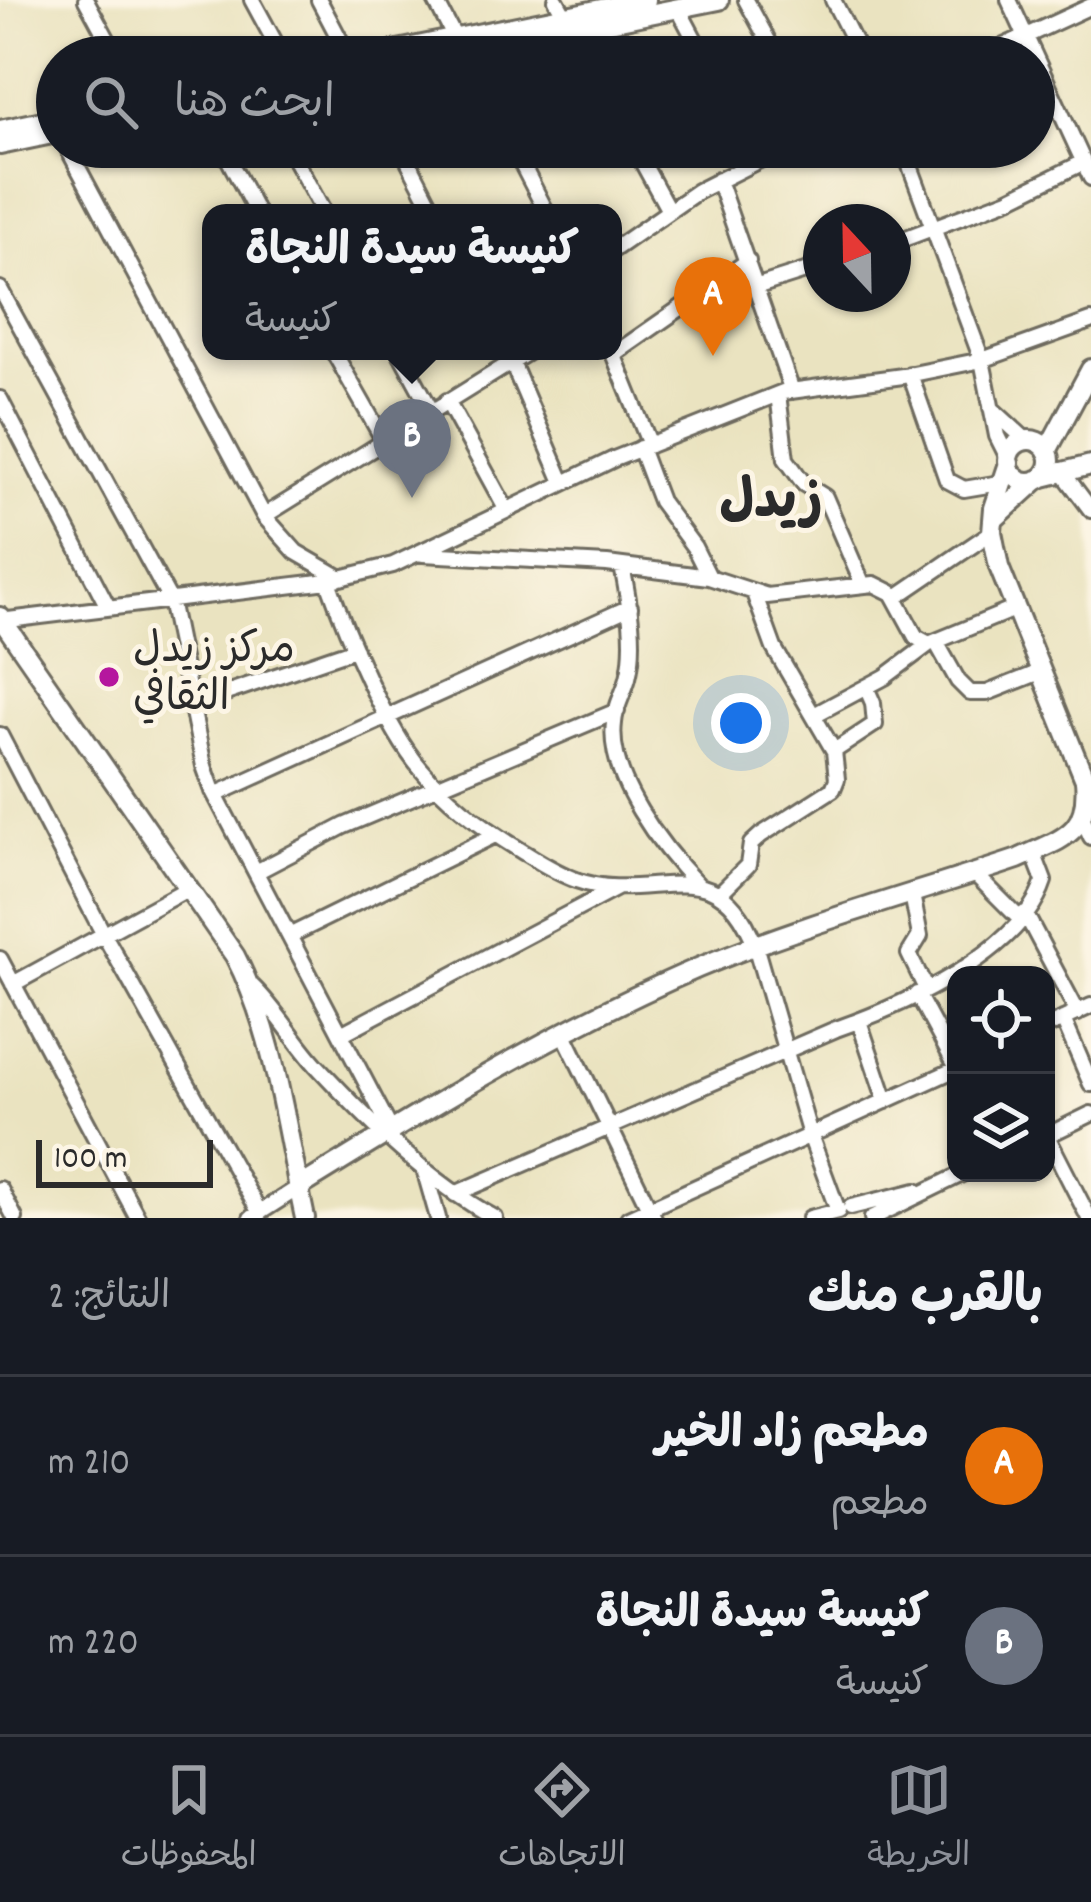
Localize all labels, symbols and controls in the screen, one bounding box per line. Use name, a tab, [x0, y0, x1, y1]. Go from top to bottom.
search box	[36, 36, 1055, 168]
icon: search	[78, 69, 144, 135]
text: ابحث هنا	[174, 74, 335, 138]
popup	[202, 204, 622, 360]
north arrow	[803, 204, 911, 312]
text: كنيسة سيدة النجاة	[245, 222, 579, 286]
pin: A	[674, 257, 752, 356]
text: كنيسة	[245, 296, 338, 351]
pin: B	[373, 399, 451, 498]
district label: زيدل	[719, 467, 823, 544]
place label: مركز زيدل الثقافي	[133, 623, 295, 731]
marker: مركز زيدل الثقافي	[96, 664, 122, 690]
your location	[711, 693, 771, 753]
map controls	[947, 966, 1055, 1182]
button: locate	[947, 966, 1055, 1074]
button: layers	[947, 1074, 1055, 1182]
scale bar	[36, 1134, 213, 1187]
text: 100 m	[54, 1137, 127, 1184]
text: بالقرب منك	[808, 1264, 1043, 1336]
text: النتائج: 2	[48, 1272, 170, 1327]
text: مطعم زاد الخير	[656, 1405, 929, 1469]
text: 210 m	[48, 1438, 131, 1493]
text: A	[993, 1438, 1015, 1493]
text: مطعم	[830, 1479, 929, 1534]
text: كنيسة سيدة النجاة	[595, 1585, 929, 1649]
text: 220 m	[48, 1618, 139, 1673]
text: B	[995, 1618, 1013, 1673]
text: كنيسة	[836, 1659, 929, 1714]
tab: المحفوظات	[121, 1757, 257, 1883]
tab: الاتجاهات	[498, 1757, 626, 1883]
tab: الخريطة	[867, 1757, 970, 1883]

